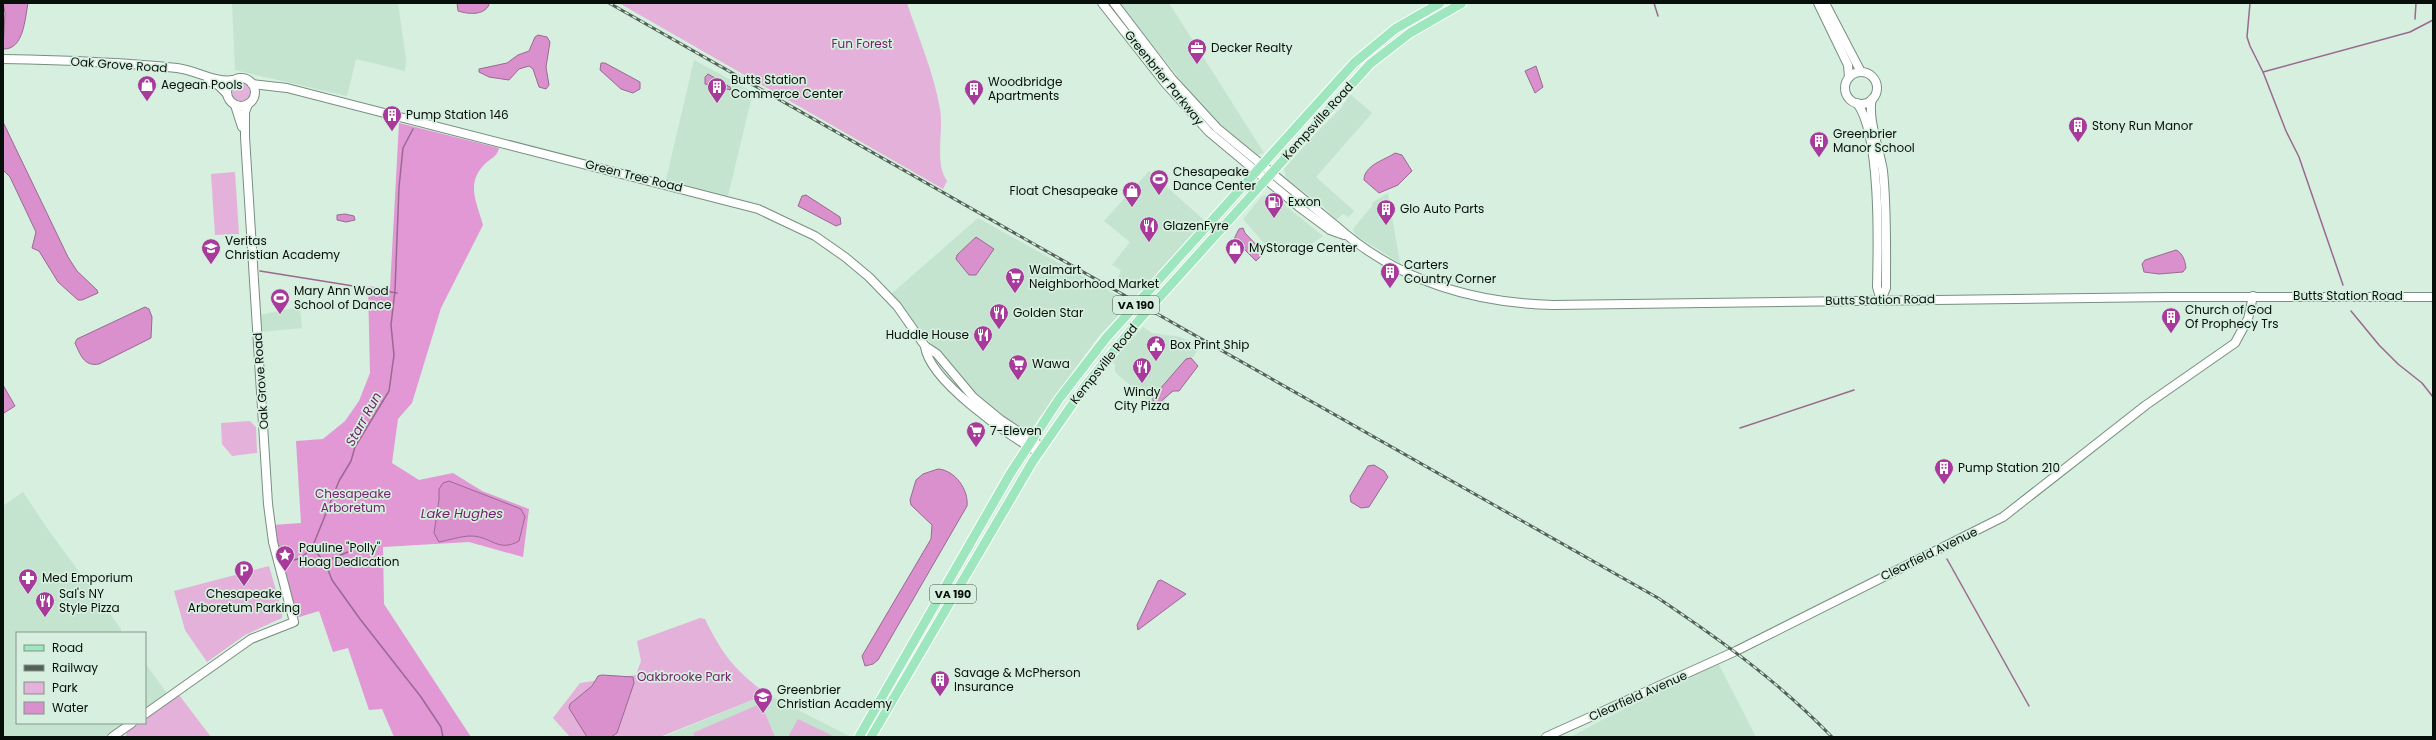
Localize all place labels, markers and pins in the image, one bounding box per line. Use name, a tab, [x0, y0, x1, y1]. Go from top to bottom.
office icon: Decker Realty	[1186, 37, 1208, 65]
place label: Decker Realty	[1211, 39, 1293, 56]
place label: Butts Station Commerce Center	[731, 71, 844, 102]
place label: Woodbridge Apartments	[988, 73, 1062, 104]
shop icon: Aegean Pools	[136, 74, 158, 102]
place label: Aegean Pools	[161, 76, 243, 93]
building icon: Butts Station Commerce Center	[706, 76, 728, 104]
building icon: Woodbridge Apartments	[963, 78, 985, 106]
building icon: Pump Station 146	[381, 104, 403, 132]
place label: Pump Station 146	[406, 106, 509, 123]
building icon: Stony Run Manor	[2067, 115, 2089, 143]
place label: Stony Run Manor	[2092, 117, 2193, 134]
place label: Greenbrier Manor School	[1833, 125, 1915, 156]
building icon: Greenbrier Manor School	[1808, 130, 1830, 158]
place label: Chesapeake Dance Center	[1173, 163, 1256, 194]
sports icon: Chesapeake Dance Center	[1148, 168, 1170, 196]
shop icon: Float Chesapeake	[1121, 180, 1143, 208]
place label: Float Chesapeake	[1010, 182, 1118, 199]
fuel station icon: Exxon	[1263, 191, 1285, 219]
place label: Exxon	[1288, 193, 1321, 210]
building icon: Glo Auto Parts	[1375, 198, 1397, 226]
place label: Glo Auto Parts	[1400, 200, 1484, 217]
restaurant icon: GlazenFyre	[1138, 215, 1160, 243]
place label: GlazenFyre	[1163, 217, 1229, 234]
place label: Veritas Christian Academy	[225, 232, 340, 263]
school or university icon: Veritas Christian Academy	[200, 237, 222, 265]
shop icon: MyStorage Center	[1224, 237, 1246, 265]
place label: MyStorage Center	[1249, 239, 1358, 256]
place label: Carters Country Corner	[1404, 256, 1497, 287]
place label: Walmart Neighborhood Market	[1029, 261, 1159, 292]
building icon: Carters Country Corner	[1379, 261, 1401, 289]
supermarket icon: Walmart Neighborhood Market	[1004, 266, 1026, 294]
place label: Mary Ann Wood School of Dance	[294, 282, 391, 313]
sports icon: Mary Ann Wood School of Dance	[269, 287, 291, 315]
place label: Church of God Of Prophecy Trs	[2185, 301, 2278, 332]
restaurant icon: Golden Star	[988, 302, 1010, 330]
place label: Golden Star	[1013, 304, 1084, 321]
building icon: Church of God Of Prophecy Trs	[2160, 306, 2182, 334]
restaurant icon: Huddle House	[972, 324, 994, 352]
place label: Huddle House	[886, 326, 969, 343]
public building icon: Box Print Ship	[1145, 334, 1167, 362]
place label: Box Print Ship	[1170, 336, 1249, 353]
supermarket icon: Wawa	[1007, 353, 1029, 381]
place label: Wawa	[1032, 355, 1070, 372]
restaurant icon: Windy City Pizza	[1131, 356, 1153, 384]
place label: Windy City Pizza	[1114, 383, 1170, 414]
supermarket icon: 7-Eleven	[965, 420, 987, 448]
place label: 7-Eleven	[990, 422, 1042, 439]
building icon: Pump Station 210	[1933, 457, 1955, 485]
place label: Pump Station 210	[1958, 459, 2060, 476]
place label: Pauline "Polly" Hoag Dedication	[299, 539, 399, 570]
place icon: Pauline "Polly" Hoag Dedication	[274, 544, 296, 572]
parking icon: Chesapeake Arboretum Parking	[233, 559, 255, 587]
pharmacy icon: Med Emporium	[17, 567, 39, 595]
place label: Med Emporium	[42, 569, 133, 586]
place label: Sal's NY Style Pizza	[59, 585, 120, 616]
place label: Chesapeake Arboretum Parking	[188, 585, 300, 616]
restaurant icon: Sal's NY Style Pizza	[34, 590, 56, 618]
place label: Savage & McPherson Insurance	[954, 664, 1081, 695]
building icon: Savage & McPherson Insurance	[929, 669, 951, 697]
place label: Greenbrier Christian Academy	[777, 681, 892, 712]
school or university icon: Greenbrier Christian Academy	[752, 686, 774, 714]

